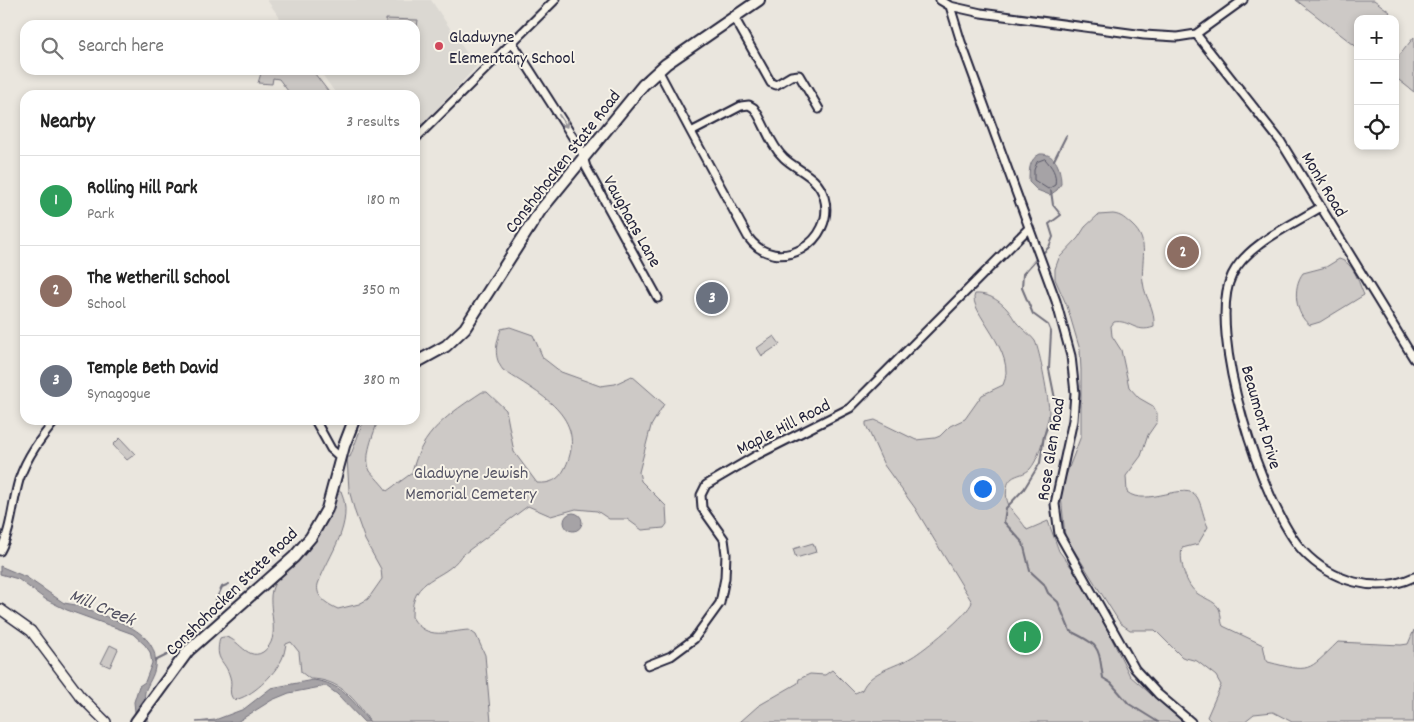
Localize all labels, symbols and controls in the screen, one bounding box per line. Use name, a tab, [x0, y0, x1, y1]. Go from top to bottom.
map controls	[1354, 15, 1399, 150]
button: +	[1354, 15, 1399, 60]
search box	[20, 20, 420, 75]
place label: Gladwyne Elementary School	[449, 26, 576, 72]
icon: search	[38, 34, 66, 62]
text: Search here	[78, 34, 164, 61]
marker: Gladwyne Elementary School	[433, 40, 445, 52]
button: −	[1354, 60, 1399, 105]
street label: Conshohocken State Road	[500, 86, 628, 239]
button: locate	[1354, 105, 1399, 150]
text: Nearby	[40, 108, 95, 138]
text: 3 results	[346, 111, 400, 134]
one-way arrow	[558, 113, 568, 127]
street label: Monk Road	[1294, 148, 1352, 223]
street label: Vaughans Lane	[595, 172, 666, 273]
text: Rolling Hill Park	[87, 176, 198, 203]
text: 1	[54, 189, 58, 212]
text: 180 m	[367, 189, 400, 212]
text: Park	[87, 203, 114, 226]
pin: 2	[1167, 233, 1199, 271]
text: The Wetherill School	[87, 266, 229, 293]
text: 2	[53, 279, 60, 302]
text: 350 m	[362, 279, 400, 302]
pin: 3	[696, 279, 728, 317]
text: School	[87, 293, 126, 316]
text: Temple Beth David	[87, 356, 218, 383]
street label: Beaumont Drive	[1233, 363, 1286, 473]
text: 3	[52, 369, 60, 392]
text: 380 m	[363, 369, 400, 392]
text: Synagogue	[87, 383, 151, 406]
street label: Maple Hill Road	[733, 394, 835, 463]
street label: Rose Glen Road	[1032, 396, 1073, 503]
park label: Gladwyne Jewish Memorial Cemetery	[405, 462, 537, 508]
your location	[970, 476, 996, 502]
street label: Conshohocken State Road	[161, 523, 305, 663]
water label: Mill Creek	[65, 583, 141, 636]
pin: 1	[1009, 618, 1041, 656]

